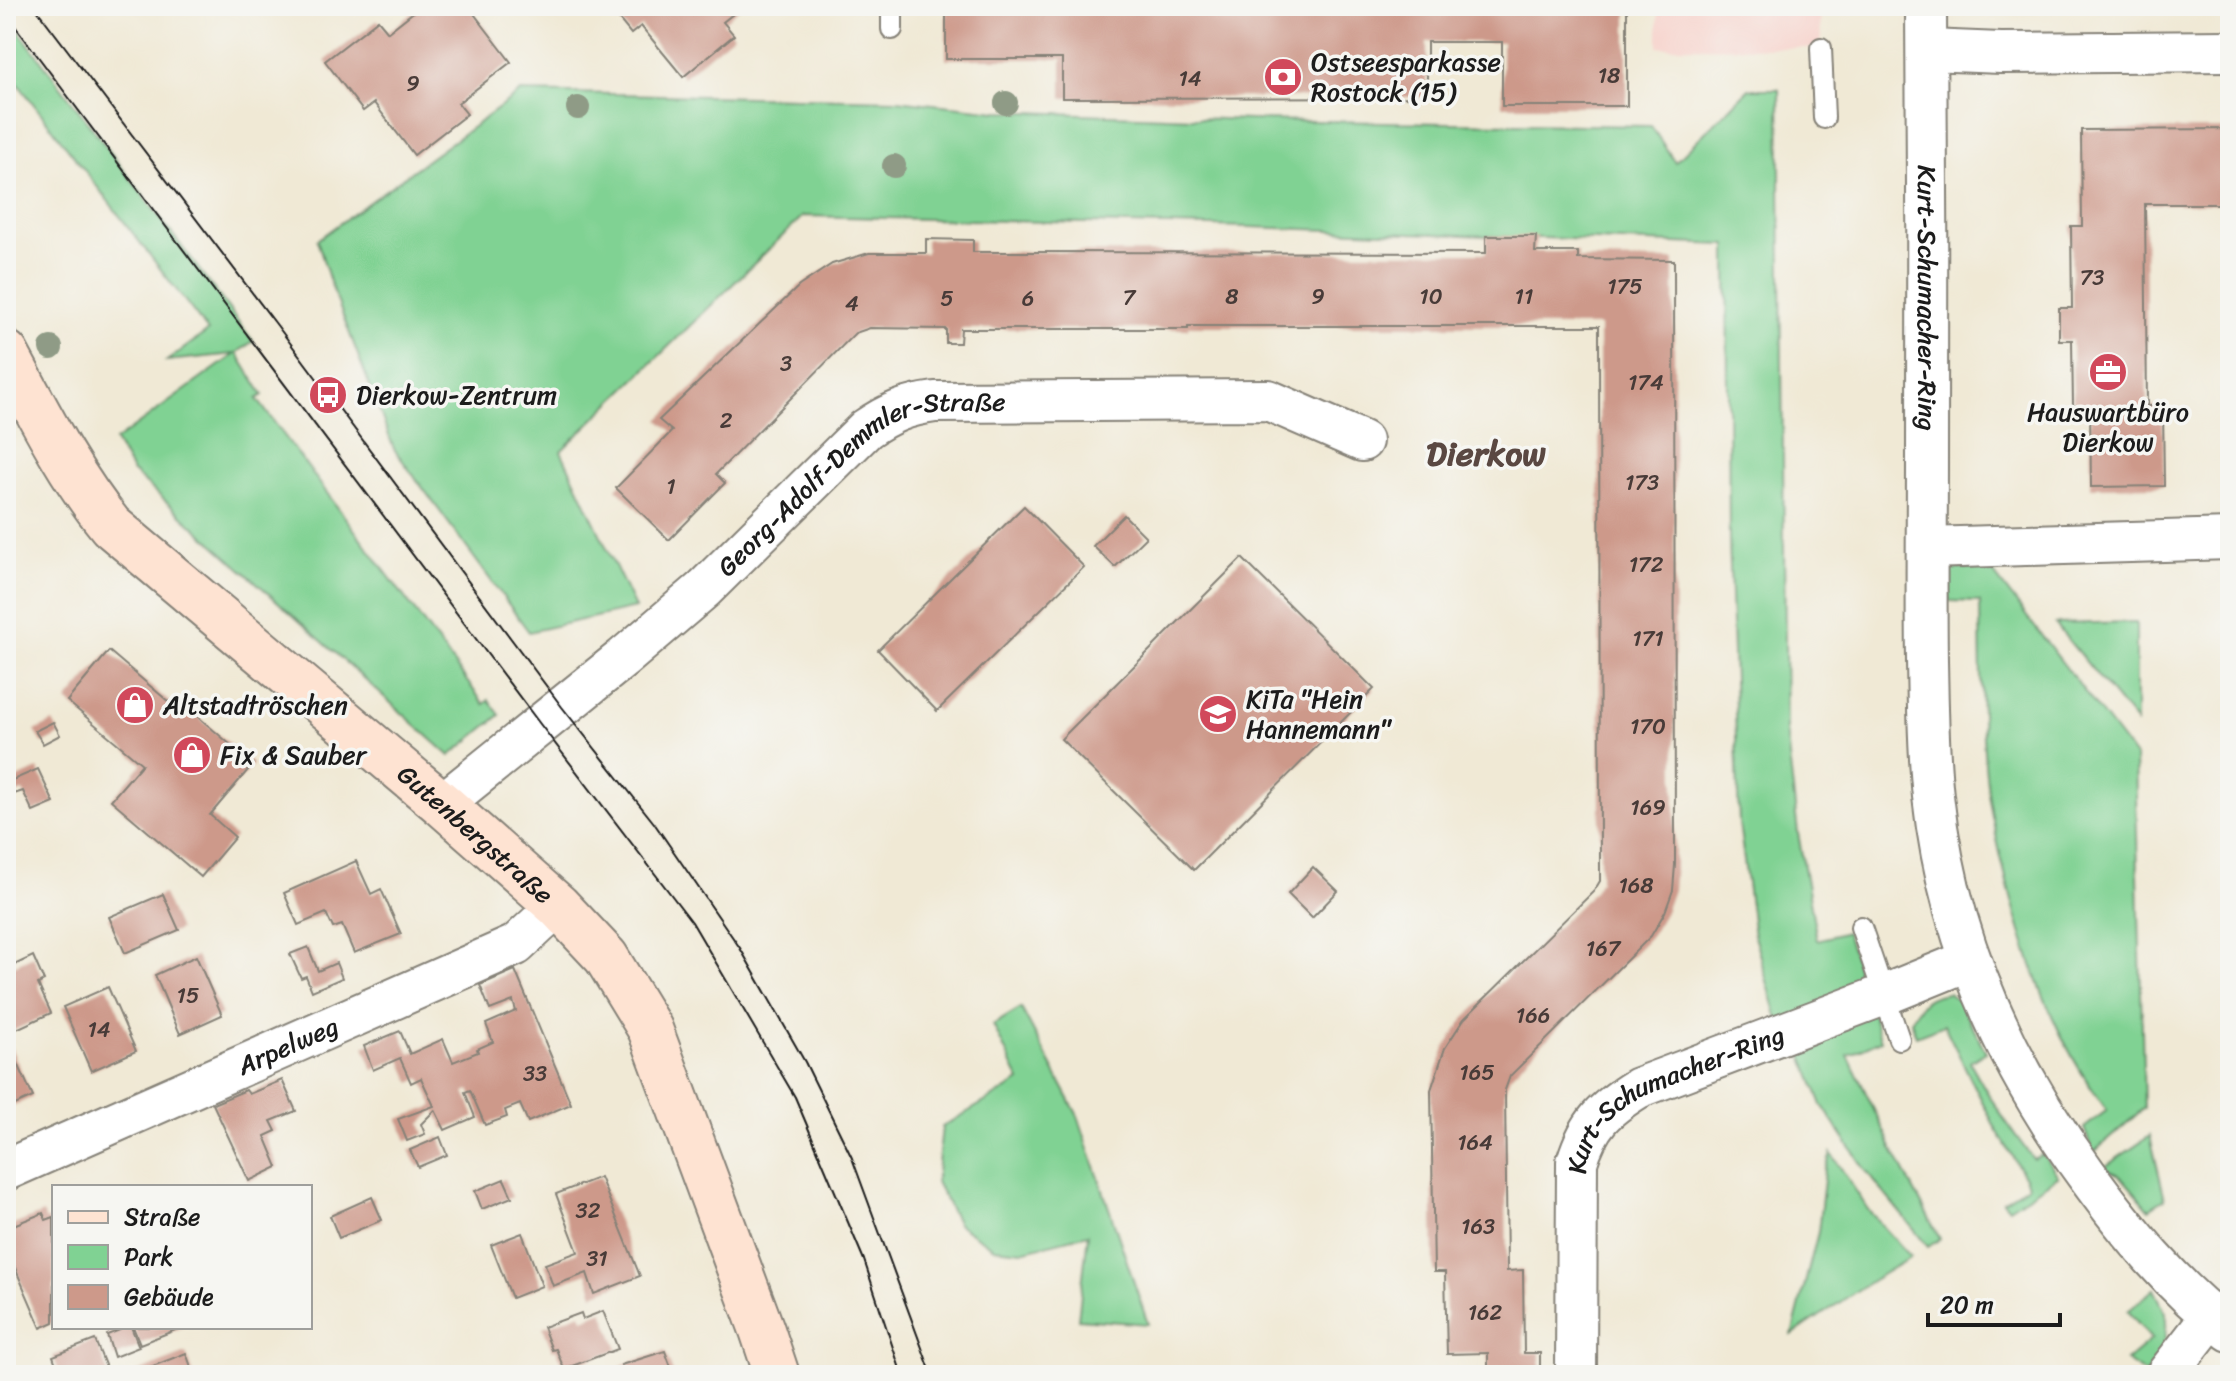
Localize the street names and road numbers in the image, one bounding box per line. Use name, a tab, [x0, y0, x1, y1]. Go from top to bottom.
street label: Kurt-Schumacher-Ring	[1904, 165, 1950, 431]
street label: Georg-Adolf-Demmler-Straße	[706, 379, 1006, 588]
street label: Gutenbergstraße	[387, 752, 565, 916]
street label: Arpelweg	[229, 1003, 346, 1089]
street label: Kurt-Schumacher-Ring	[1554, 1012, 1791, 1174]

